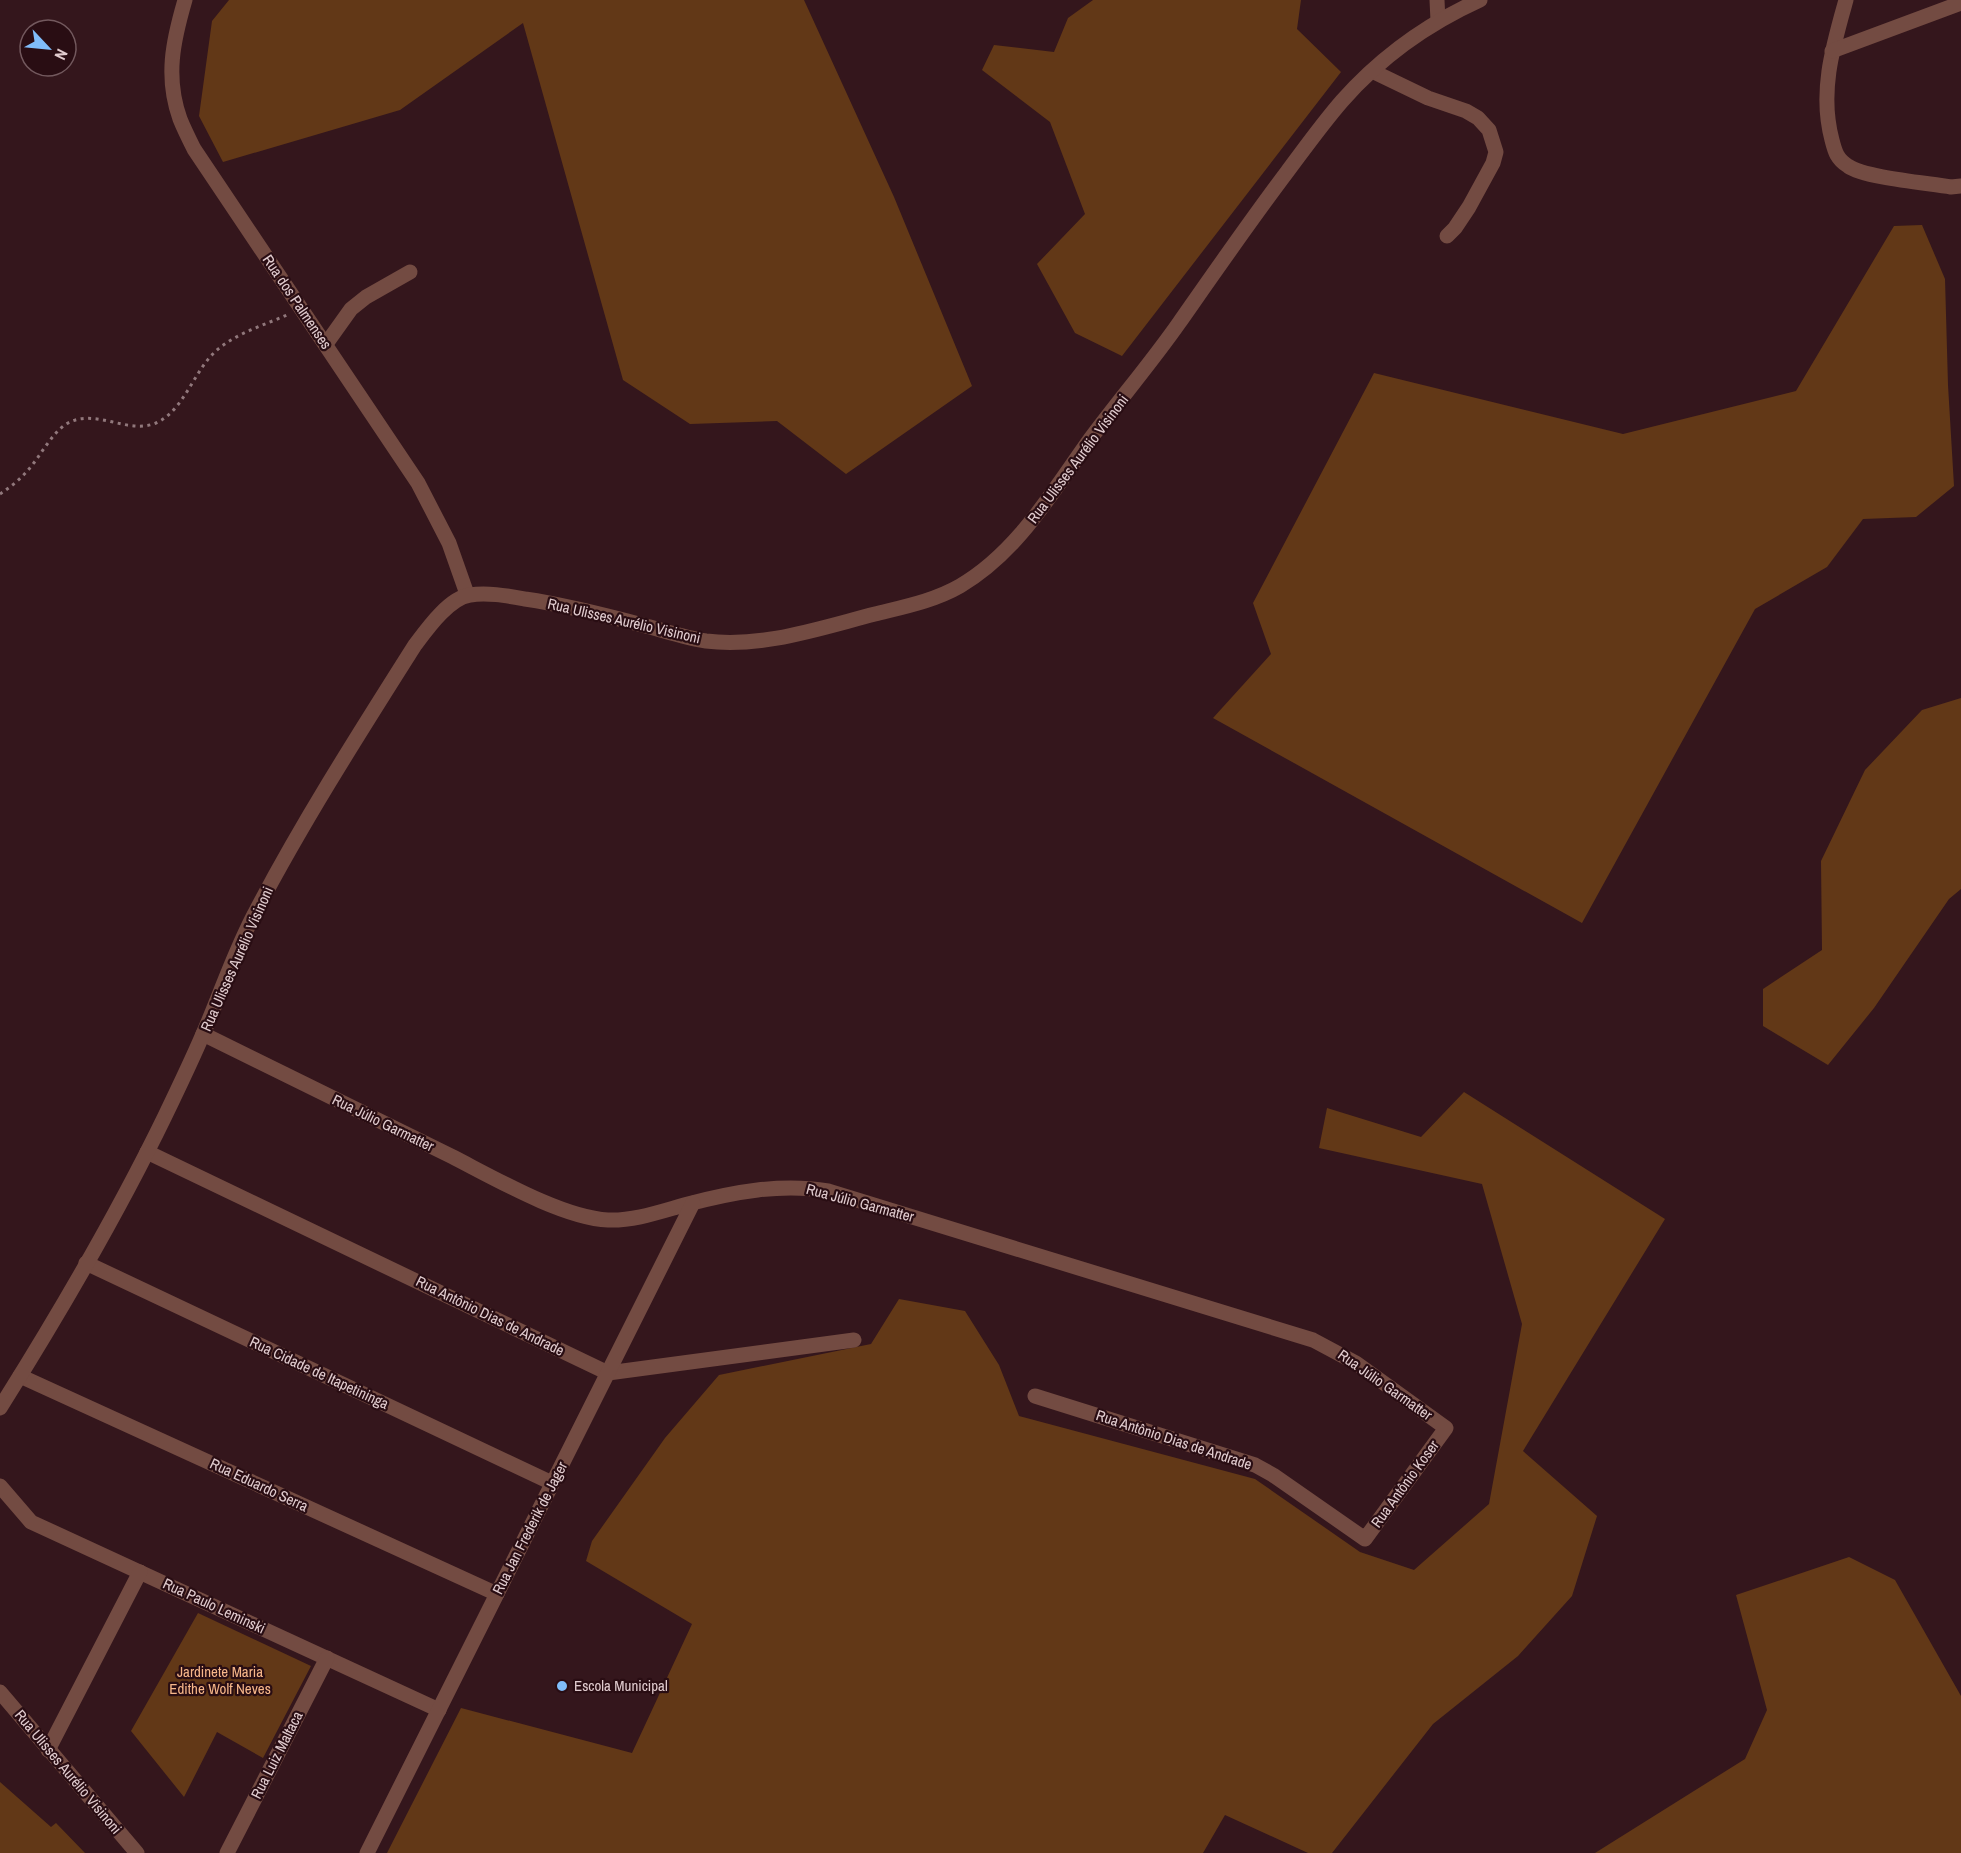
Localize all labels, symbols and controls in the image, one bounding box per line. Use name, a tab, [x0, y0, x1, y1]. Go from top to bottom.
north arrow	[18, 18, 78, 78]
text: N	[50, 45, 73, 64]
street label: Rua dos Palmenses	[258, 250, 337, 353]
street label: Rua Ulisses Aurélio Visinoni	[1022, 390, 1133, 527]
street label: Rua Ulisses Aurélio Visinoni	[546, 593, 703, 648]
street label: Rua Ulisses Aurélio Visinoni	[195, 883, 278, 1034]
street label: Rua Júlio Garmatter	[329, 1089, 438, 1156]
street label: Rua Júlio Garmatter	[804, 1178, 916, 1227]
street label: Rua Antônio Dias de Andrade	[412, 1270, 568, 1361]
street label: Rua Cidade de Itapetininga	[246, 1331, 392, 1414]
street label: Rua Júlio Garmatter	[1334, 1344, 1437, 1425]
street label: Rua Antônio Dias de Andrade	[1094, 1404, 1255, 1475]
street label: Rua Antônio Koser	[1366, 1436, 1443, 1532]
street label: Rua Eduardo Serra	[207, 1453, 312, 1517]
street label: Rua Jan Frederik de Jager	[487, 1458, 572, 1598]
street label: Rua Paulo Leminski	[160, 1573, 269, 1638]
park label: Jardinete Maria Edithe Wolf Neves	[169, 1661, 271, 1699]
place label: Escola Municipal	[574, 1675, 668, 1696]
marker: Escola Municipal	[555, 1679, 569, 1693]
street label: Rua Ulisses Aurélio Visinoni	[10, 1705, 127, 1838]
street label: Rua Luiz Maltaca	[245, 1707, 308, 1802]

